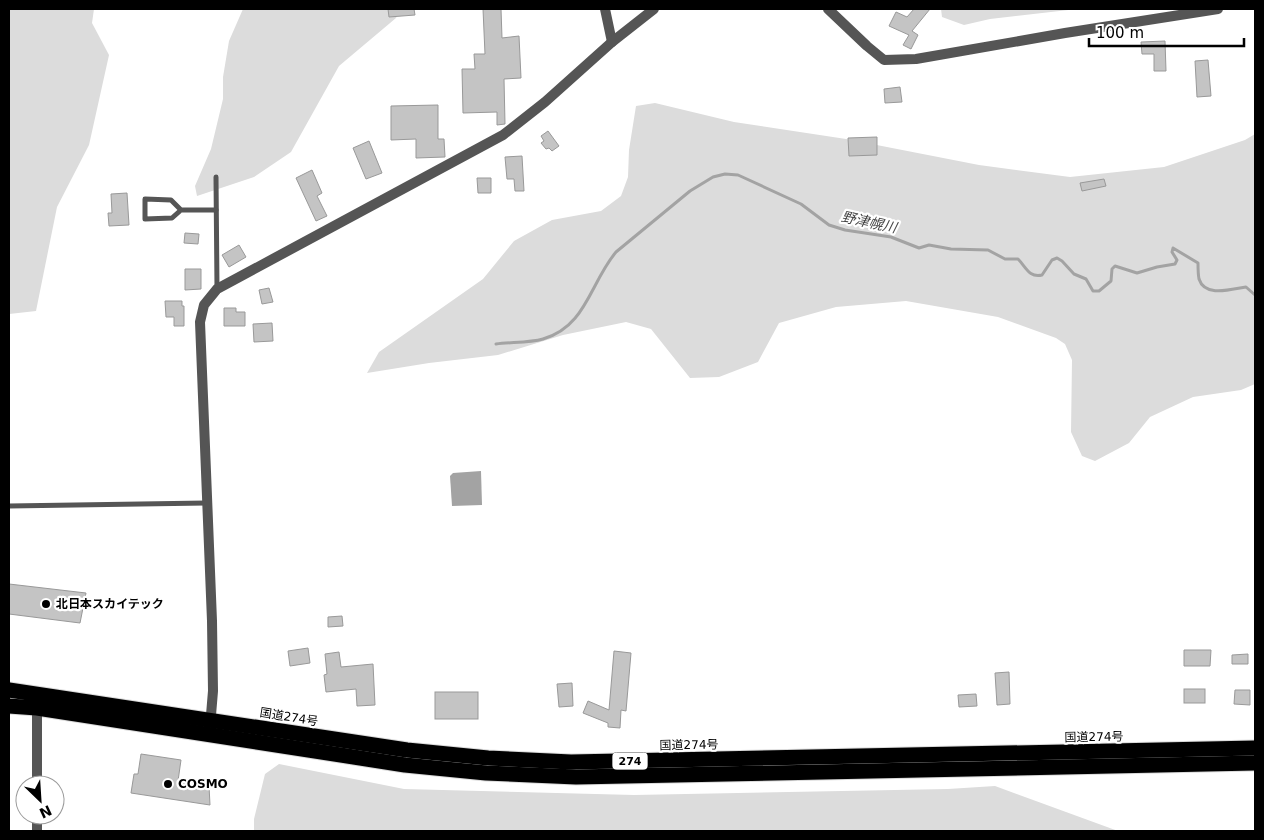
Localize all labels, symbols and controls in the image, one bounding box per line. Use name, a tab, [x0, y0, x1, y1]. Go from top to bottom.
scale bar	[1089, 15, 1244, 47]
text: 100 m	[1096, 24, 1144, 42]
water label: 野津幌川	[840, 208, 900, 236]
place label: 北日本スカイテック	[56, 597, 164, 611]
marker: 北日本スカイテック	[40, 598, 52, 610]
street label: 国道274号	[259, 705, 319, 729]
street label: 国道274号	[1064, 729, 1124, 745]
street label: 国道274号	[659, 737, 719, 753]
road number: 274	[612, 752, 648, 769]
north arrow	[15, 775, 65, 825]
place label: COSMO	[178, 777, 228, 791]
marker: COSMO	[162, 778, 174, 790]
text: N	[37, 802, 54, 822]

